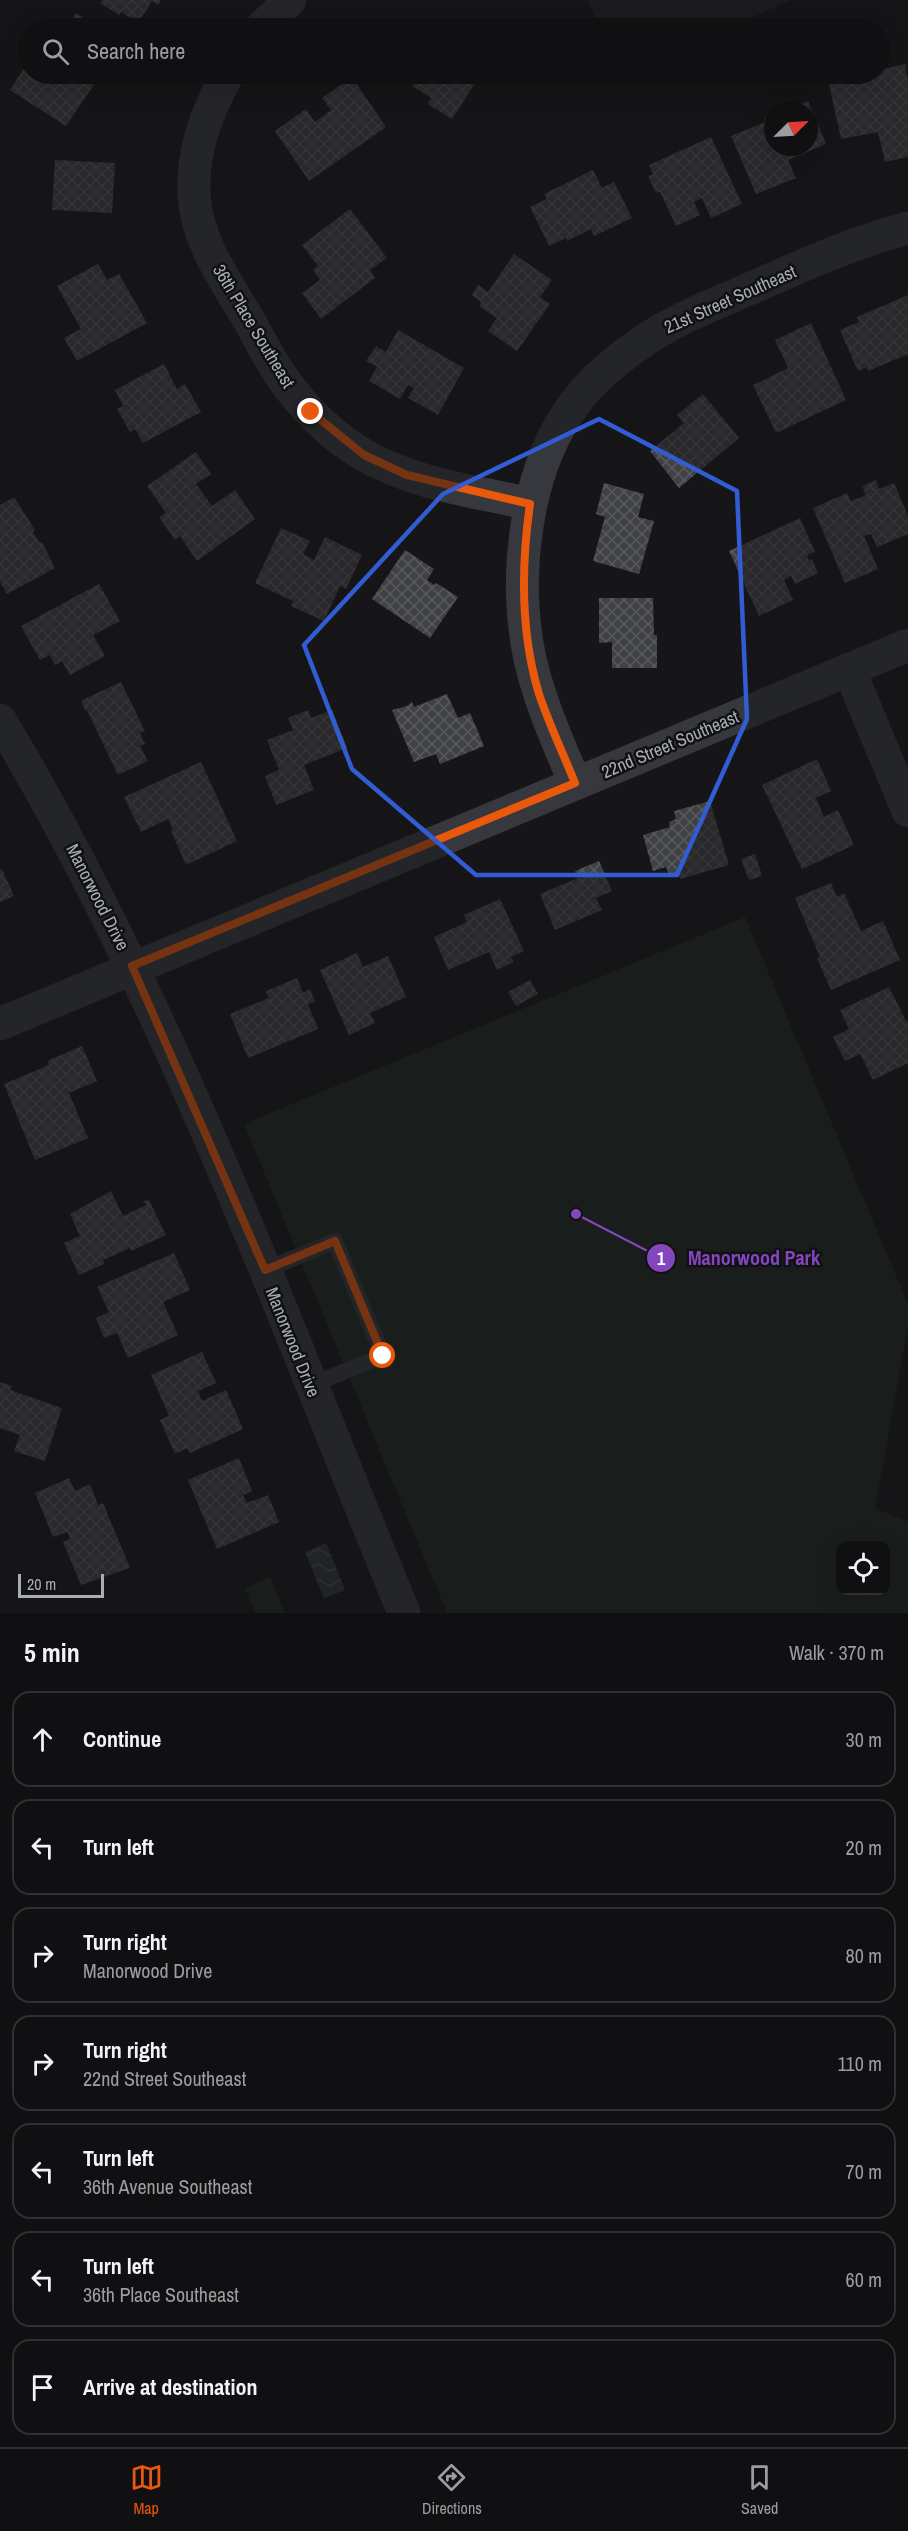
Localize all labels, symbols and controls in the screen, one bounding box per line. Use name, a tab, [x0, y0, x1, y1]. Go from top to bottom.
search box	[18, 18, 890, 84]
icon: search	[39, 35, 72, 68]
text: Search here	[87, 36, 185, 66]
north arrow	[764, 102, 818, 156]
street label: 36th Place Southeast	[207, 259, 301, 393]
street label: 21st Street Southeast	[660, 259, 800, 339]
route end	[297, 398, 323, 424]
street label: 22nd Street Southeast	[598, 704, 742, 784]
street label: Manorwood Drive	[60, 839, 136, 955]
callout: Manorwood Park	[646, 1239, 832, 1277]
text: Manorwood Park	[688, 1244, 821, 1271]
text: 1	[657, 1246, 666, 1271]
street label: Manorwood Drive	[260, 1283, 326, 1401]
route start	[369, 1342, 395, 1368]
map controls	[836, 1541, 890, 1595]
button: locate	[836, 1541, 890, 1595]
scale bar	[18, 1571, 104, 1598]
text: 20 m	[27, 1573, 56, 1595]
text: 5 min	[24, 1635, 80, 1670]
text: Walk · 370 m	[789, 1639, 884, 1666]
icon: ahead	[26, 1723, 59, 1756]
text: Continue	[83, 1724, 161, 1754]
text: 30 m	[846, 1726, 882, 1753]
icon: left	[26, 1831, 59, 1864]
text: Turn left	[83, 1832, 154, 1862]
text: 20 m	[846, 1834, 882, 1861]
text: Turn right	[83, 1927, 167, 1957]
icon: right	[26, 1939, 59, 1972]
text: 80 m	[846, 1942, 882, 1969]
text: Manorwood Drive	[83, 1957, 212, 1984]
text: Turn right	[83, 2035, 167, 2065]
icon: right	[26, 2047, 59, 2080]
text: 110 m	[838, 2050, 882, 2077]
text: 22nd Street Southeast	[83, 2065, 246, 2092]
text: Turn left	[83, 2143, 154, 2173]
icon: left	[26, 2155, 59, 2188]
text: 70 m	[846, 2158, 882, 2185]
text: 36th Avenue Southeast	[83, 2173, 252, 2200]
text: Turn left	[83, 2251, 154, 2281]
icon: left	[26, 2263, 59, 2296]
text: 60 m	[846, 2266, 882, 2293]
text: 36th Place Southeast	[83, 2281, 239, 2308]
icon: arrive	[26, 2371, 59, 2404]
text: Arrive at destination	[83, 2372, 257, 2402]
tab: Map	[130, 2461, 163, 2519]
tab: Directions	[422, 2461, 482, 2519]
tab: Saved	[741, 2461, 778, 2519]

